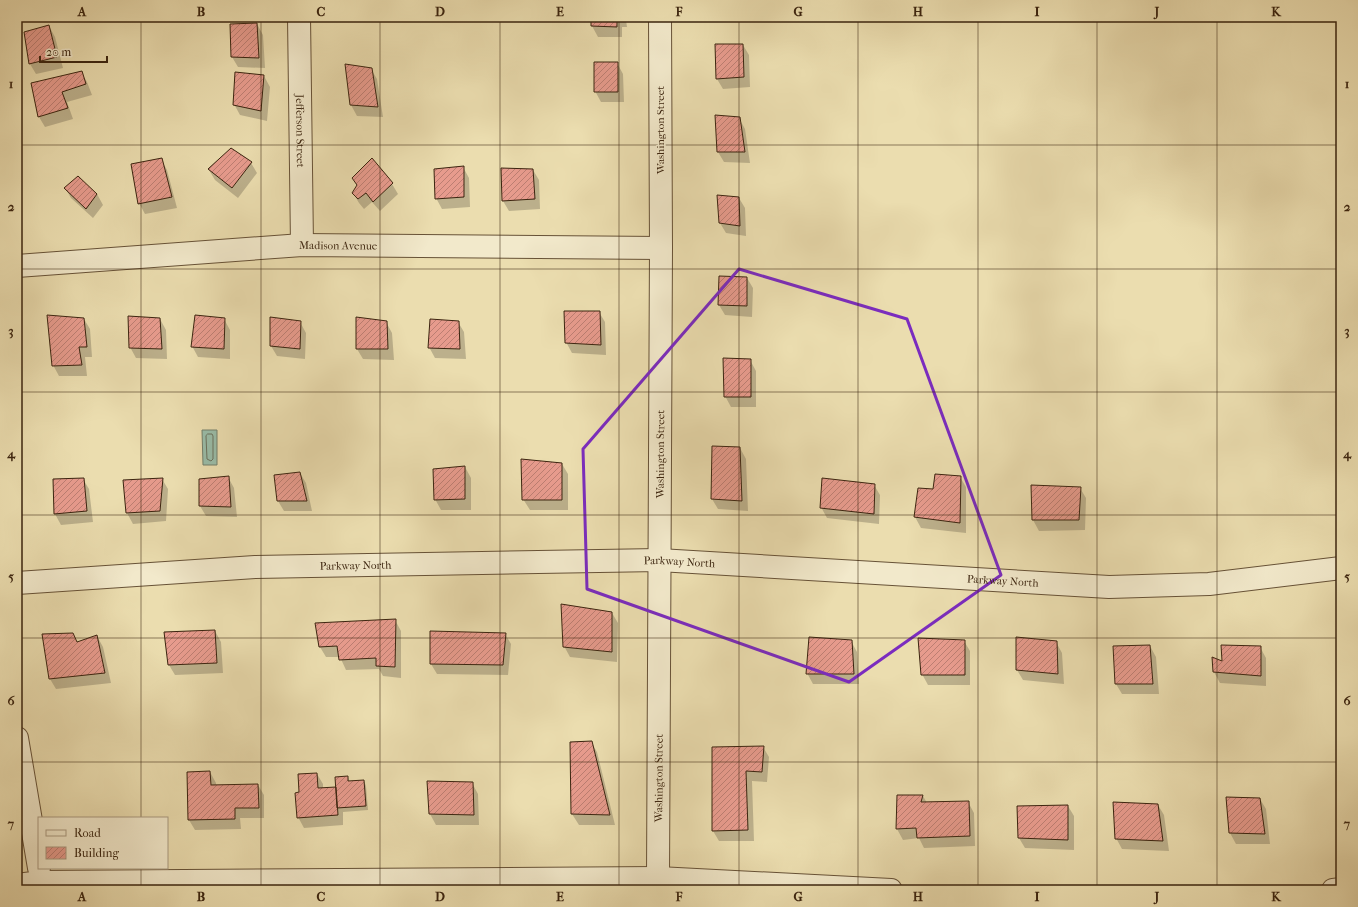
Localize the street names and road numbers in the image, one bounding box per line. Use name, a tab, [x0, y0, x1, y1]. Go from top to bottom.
street label: Washington Street	[654, 86, 667, 175]
street label: Jefferson Street	[294, 93, 307, 168]
street label: Madison Avenue	[299, 238, 378, 252]
street label: Washington Street	[653, 410, 667, 499]
street label: Parkway North	[643, 553, 716, 570]
street label: Parkway North	[320, 558, 392, 572]
street label: Parkway North	[967, 572, 1040, 589]
street label: Washington Street	[652, 734, 665, 823]

